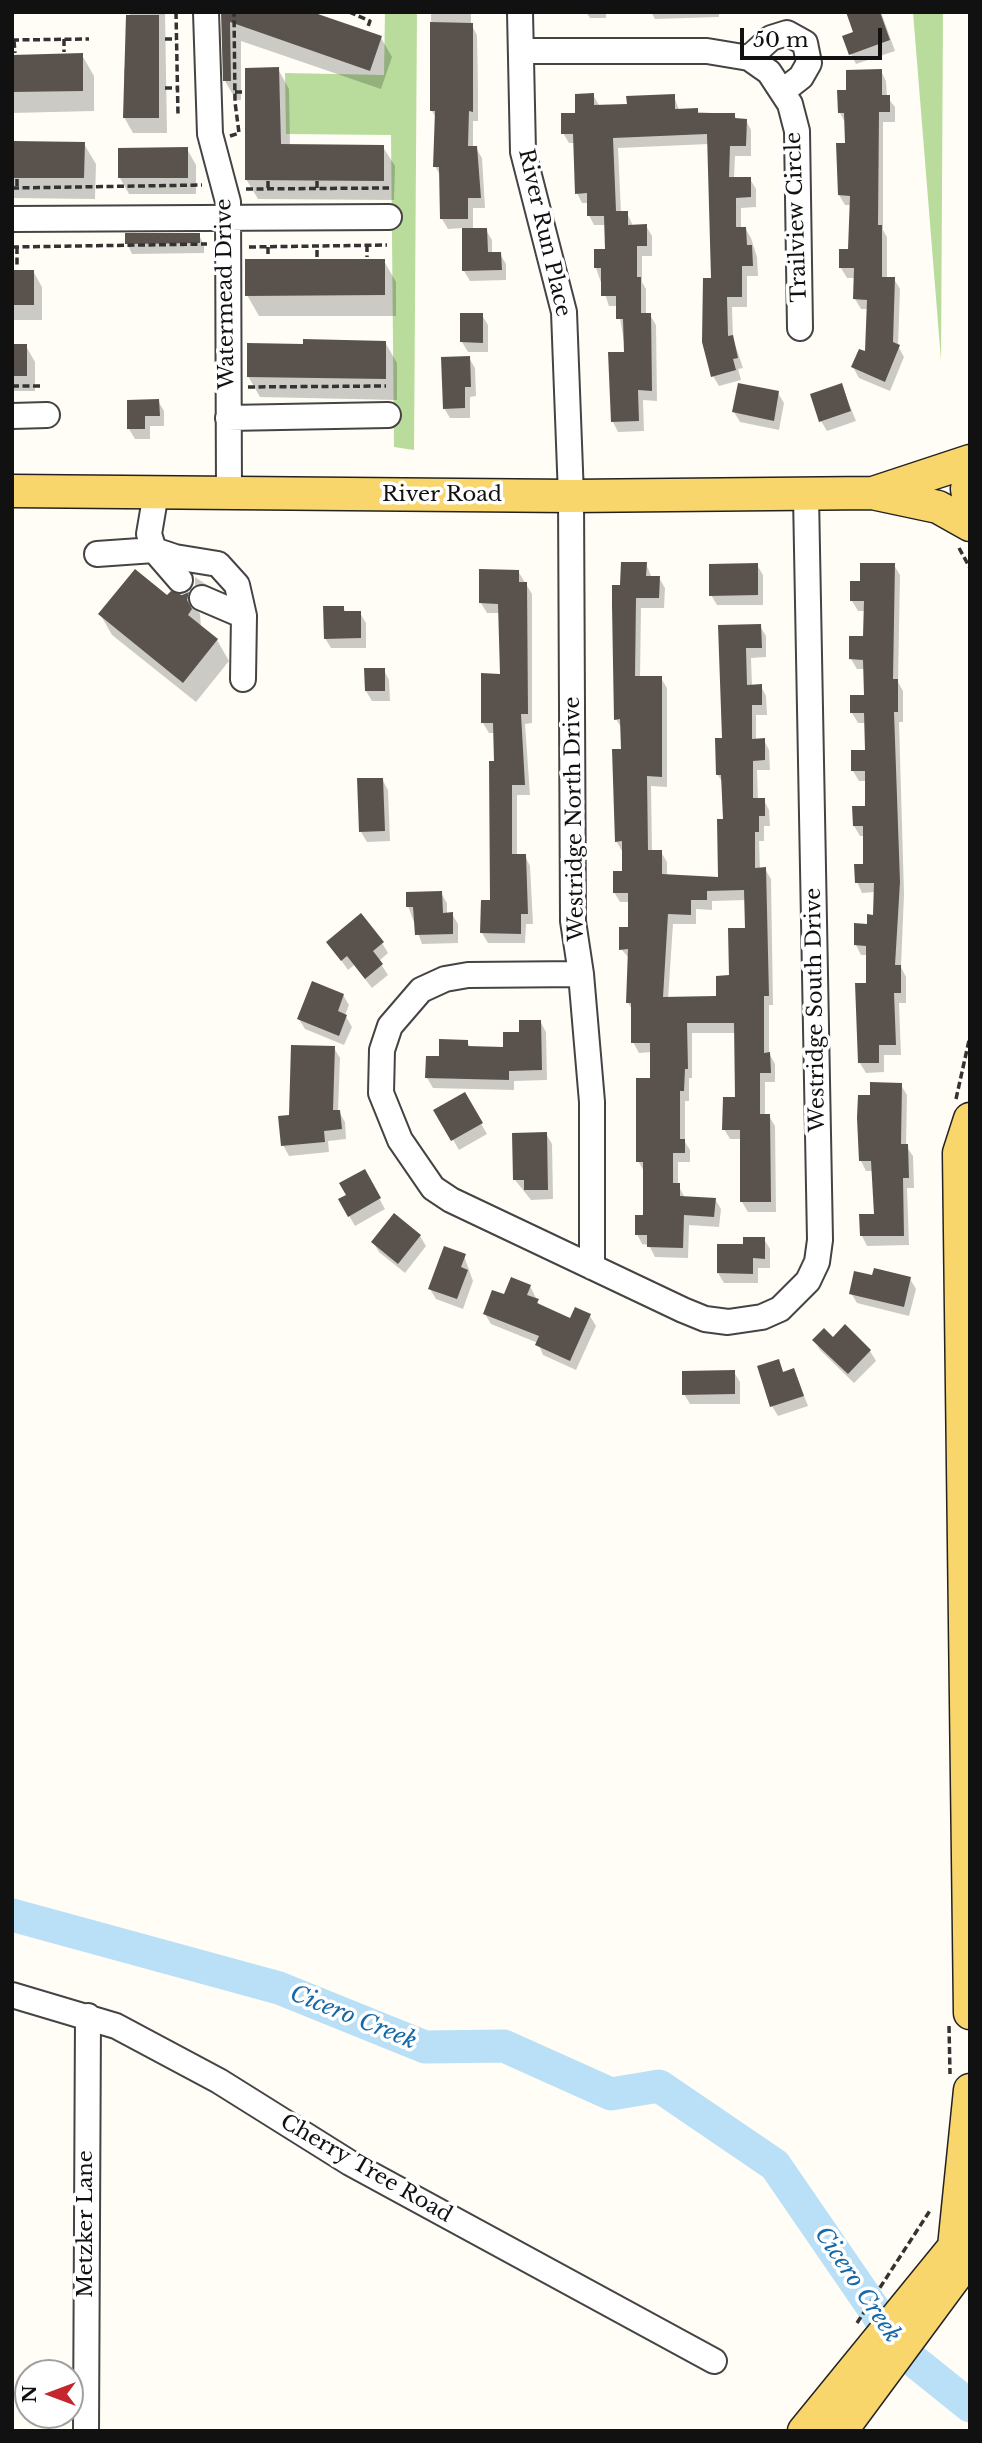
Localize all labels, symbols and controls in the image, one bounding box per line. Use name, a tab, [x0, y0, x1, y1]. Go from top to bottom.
scale bar	[744, 14, 886, 58]
text: 50 m	[753, 27, 808, 53]
street label: Trailview Circle	[781, 131, 813, 303]
street label: River Run Place	[512, 147, 576, 319]
street label: Watermead Drive	[212, 198, 240, 390]
street label: River Road	[382, 482, 502, 508]
street label: Westridge North Drive	[560, 696, 590, 942]
street label: Westridge South Drive	[801, 888, 831, 1132]
water label: Cicero Creek	[286, 1980, 420, 2056]
street label: Cherry Tree Road	[276, 2110, 456, 2228]
street label: Metzker Lane	[73, 2150, 99, 2298]
water label: Cicero Creek	[808, 2222, 906, 2348]
north arrow	[14, 2359, 84, 2429]
text: N	[18, 2385, 41, 2403]

